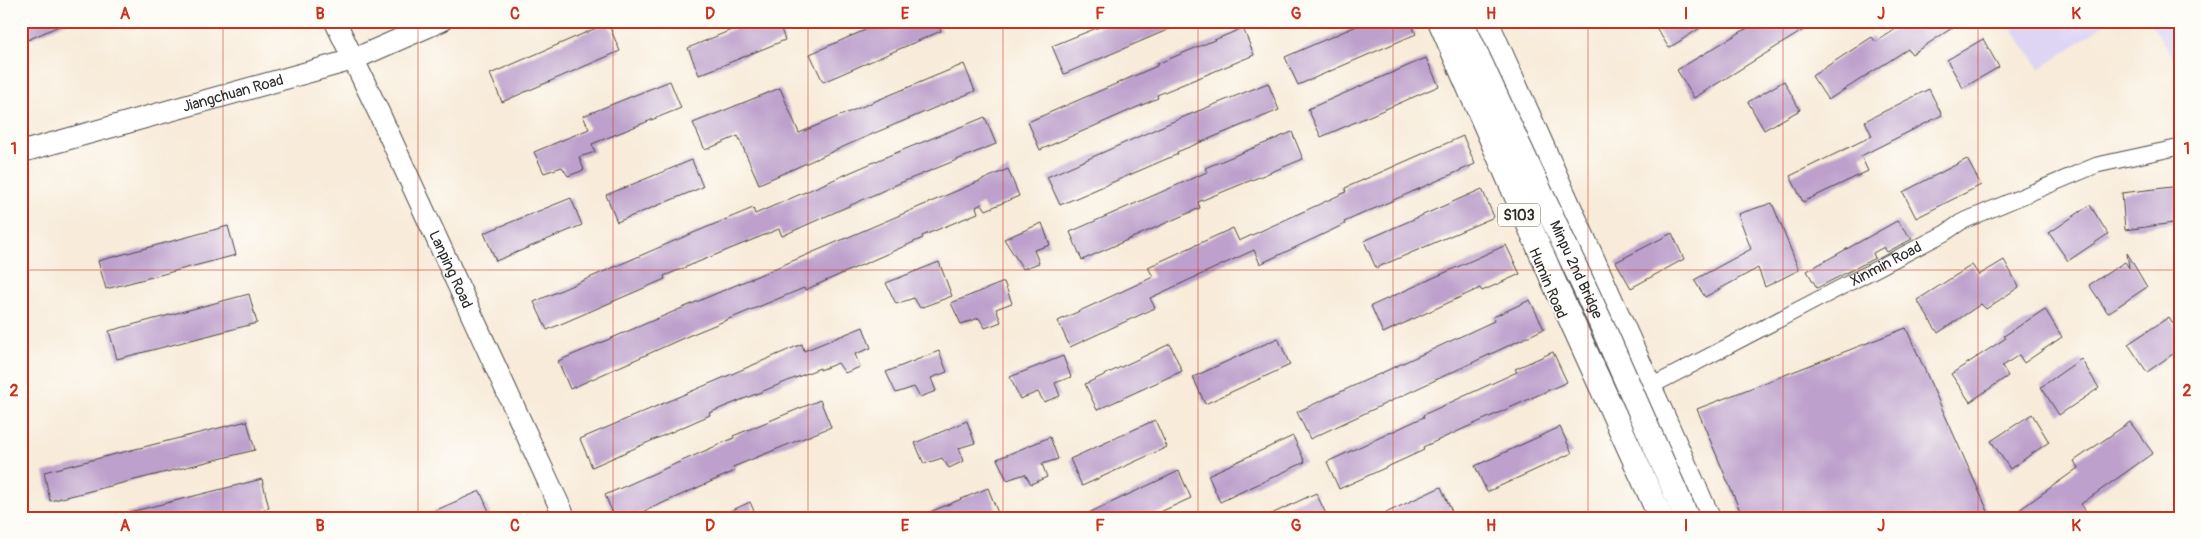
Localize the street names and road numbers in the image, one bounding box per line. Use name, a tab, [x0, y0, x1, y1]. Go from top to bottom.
street label: Jiangchuan Road	[180, 70, 286, 117]
road number: S103	[1498, 204, 1540, 226]
street label: Minpu 2nd Bridge	[1545, 218, 1607, 322]
street label: Lanping Road	[424, 228, 476, 311]
street label: Xinmin Road	[1847, 238, 1925, 291]
street label: Humin Road	[1524, 245, 1571, 322]

